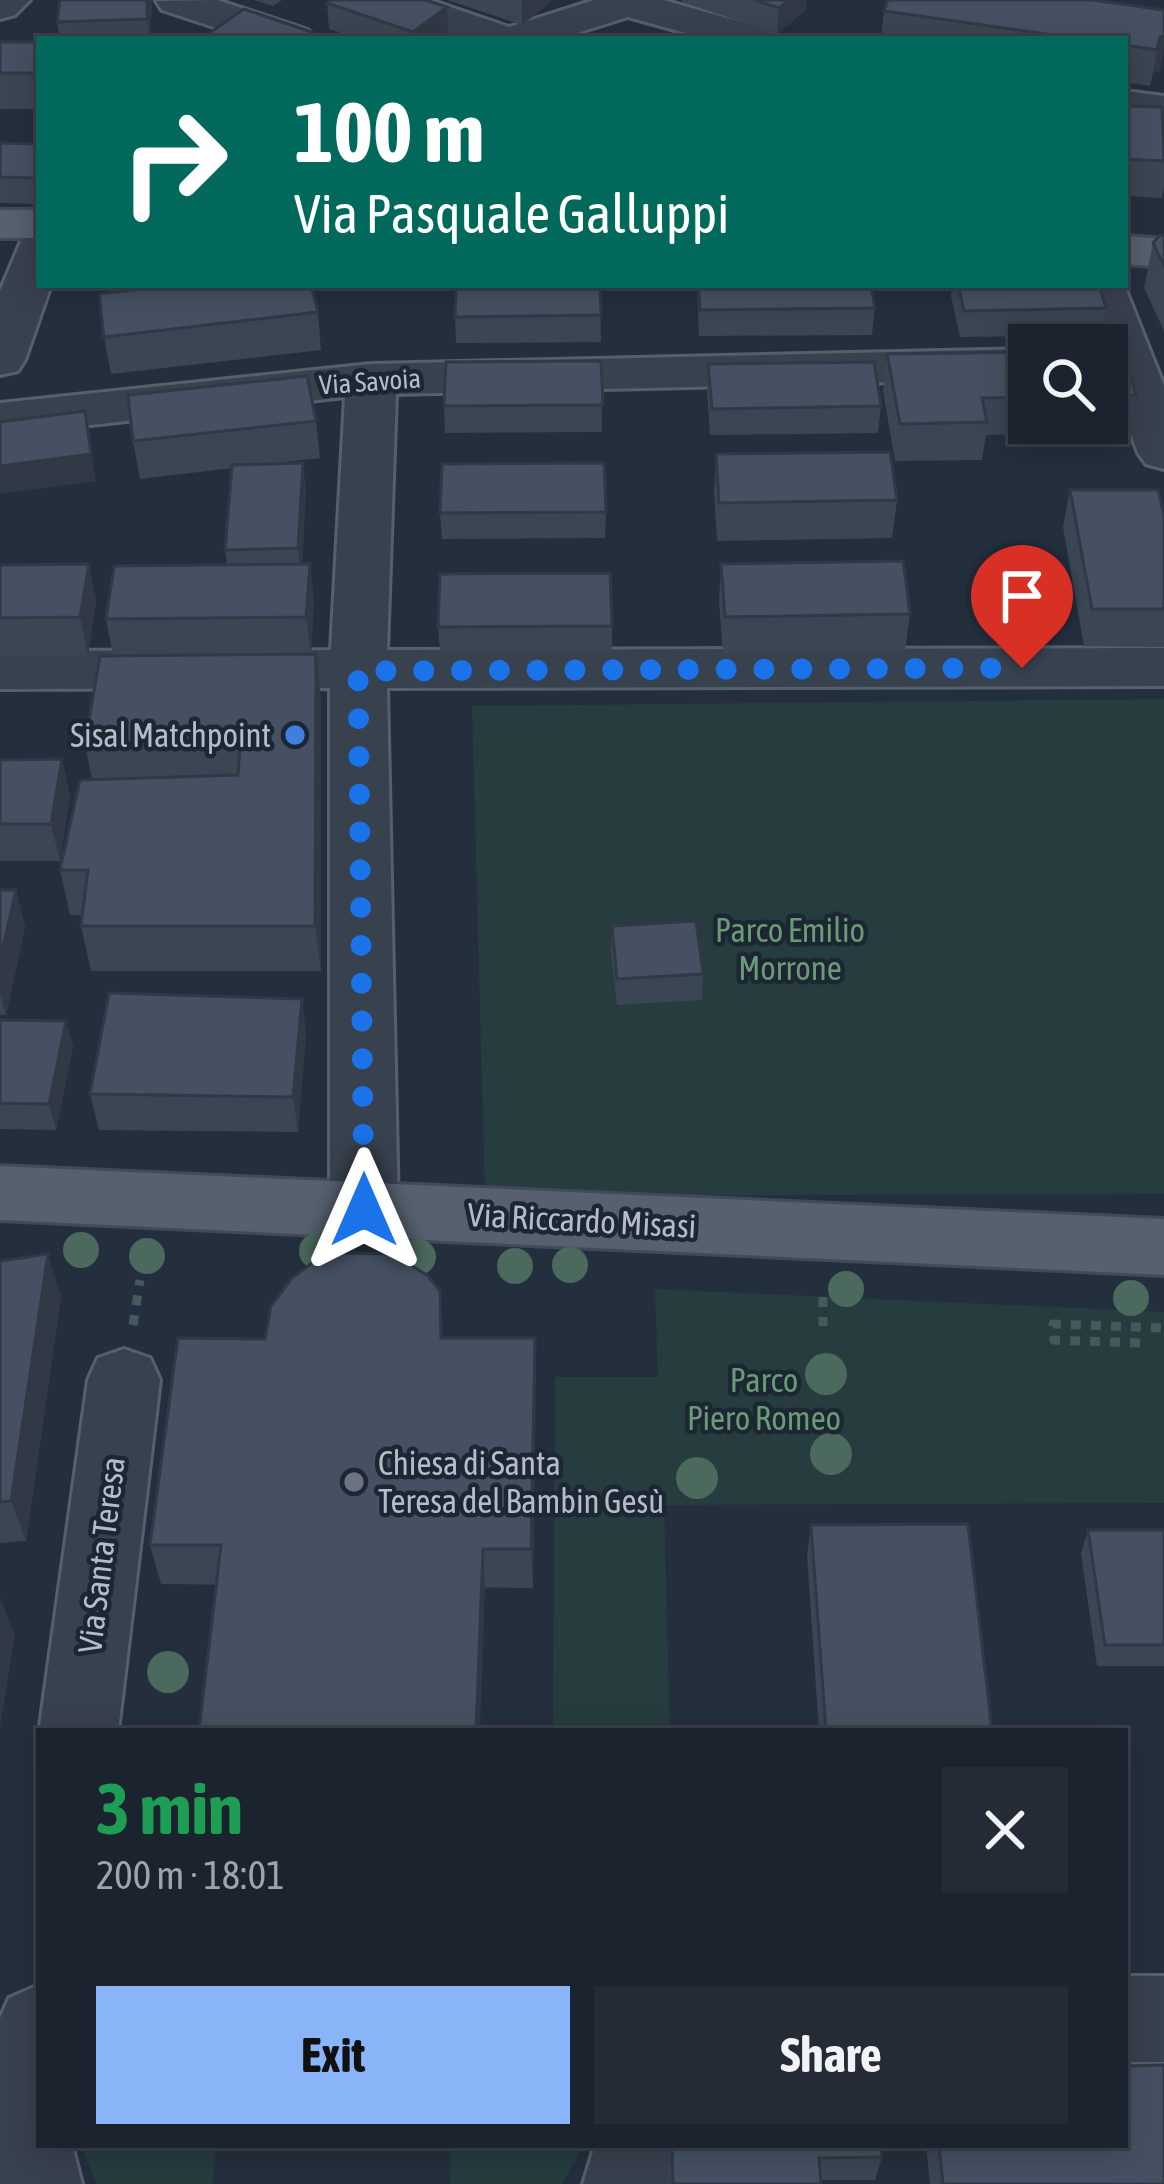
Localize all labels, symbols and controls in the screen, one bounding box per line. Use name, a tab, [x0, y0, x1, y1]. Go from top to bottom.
icon: right	[96, 84, 252, 240]
text: 100 m	[294, 84, 484, 180]
text: Via Pasquale Galluppi	[294, 183, 729, 244]
map controls	[1008, 324, 1128, 444]
button: search	[1008, 324, 1128, 444]
street label: Via Savoia	[318, 362, 422, 401]
pin	[971, 545, 1073, 668]
icon: arrive	[989, 563, 1055, 629]
place label: Sisal Matchpoint	[70, 716, 271, 754]
marker: Sisal Matchpoint	[282, 722, 308, 748]
park label: Parco Emilio Morrone	[715, 911, 865, 987]
position arrow	[301, 1147, 427, 1273]
street label: Via Riccardo Misasi	[467, 1195, 697, 1245]
park label: Parco Piero Romeo	[687, 1361, 841, 1437]
place label: Chiesa di Santa Teresa del Bambin Gesù	[378, 1444, 664, 1520]
street label: Via Santa Teresa	[70, 1455, 132, 1655]
marker: Chiesa di Santa Teresa del Bambin Gesù	[341, 1469, 367, 1495]
text: 3 min	[96, 1767, 243, 1849]
button: close	[942, 1767, 1068, 1893]
text: 200 m · 18:01	[96, 1853, 285, 1897]
button: Exit	[96, 1986, 570, 2124]
button: Share	[594, 1986, 1068, 2124]

